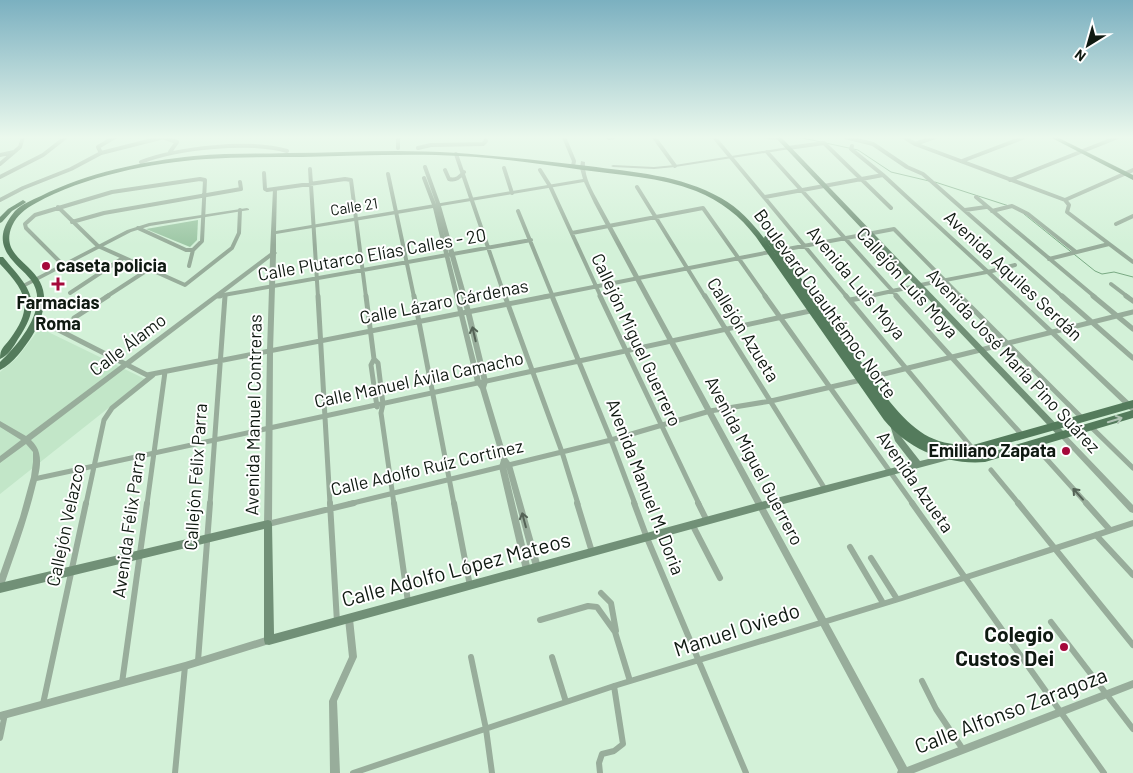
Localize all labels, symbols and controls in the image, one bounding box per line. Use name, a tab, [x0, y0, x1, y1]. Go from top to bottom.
north arrow	[1063, 20, 1113, 70]
text: N	[1071, 46, 1089, 65]
street label: Calle 21	[329, 193, 379, 219]
street label: Boulevard Cuauhtémoc Norte	[750, 204, 902, 402]
street label: Avenida Aquiles Serdán	[940, 205, 1087, 345]
street label: Avenida Luis Moya	[803, 221, 911, 344]
street label: Callejón Luis Moya	[852, 222, 963, 342]
street label: Calle Plutarco Elías Calles - 20	[256, 223, 488, 285]
street label: Callejón Miguel Guerrero	[587, 250, 687, 430]
place label: caseta policia	[56, 254, 167, 276]
marker: caseta policia	[40, 260, 52, 272]
street label: Avenida José María Pino Suárez	[922, 264, 1105, 457]
street label: Callejón Azueta	[703, 273, 785, 386]
street label: Calle Lázaro Cárdenas	[358, 274, 530, 328]
marker: Farmacias Roma	[52, 278, 64, 290]
place label: Farmacias Roma	[17, 291, 99, 334]
street label: Calle Álamo	[85, 308, 170, 380]
street label: Avenida Manuel Contreras	[240, 314, 266, 516]
one-way arrow	[469, 326, 478, 342]
street label: Calle Manuel Ávila Camacho	[312, 346, 526, 412]
street label: Avenida Miguel Guerrero	[701, 372, 809, 549]
street label: Avenida Manuel M. Doria	[602, 396, 690, 578]
street label: Callejón Félix Parra	[179, 403, 211, 551]
one-way arrow	[1106, 415, 1122, 424]
street label: Avenida Azueta	[873, 426, 959, 536]
street label: Calle Adolfo Ruíz Cortinez	[328, 434, 525, 500]
place label: Emiliano Zapata	[929, 439, 1056, 461]
marker: Emiliano Zapata	[1060, 445, 1072, 457]
street label: Avenida Félix Parra	[107, 450, 149, 599]
street label: Callejón Velazco	[41, 461, 89, 588]
one-way arrow	[1072, 487, 1084, 500]
one-way arrow	[519, 512, 529, 528]
street label: Calle Adolfo López Mateos	[338, 526, 573, 611]
street label: Manuel Oviedo	[670, 596, 803, 661]
place label: Colegio Custos Dei	[955, 621, 1054, 670]
marker: Colegio Custos Dei	[1058, 641, 1070, 653]
street label: Calle Alfonso Zaragoza	[911, 661, 1110, 758]

